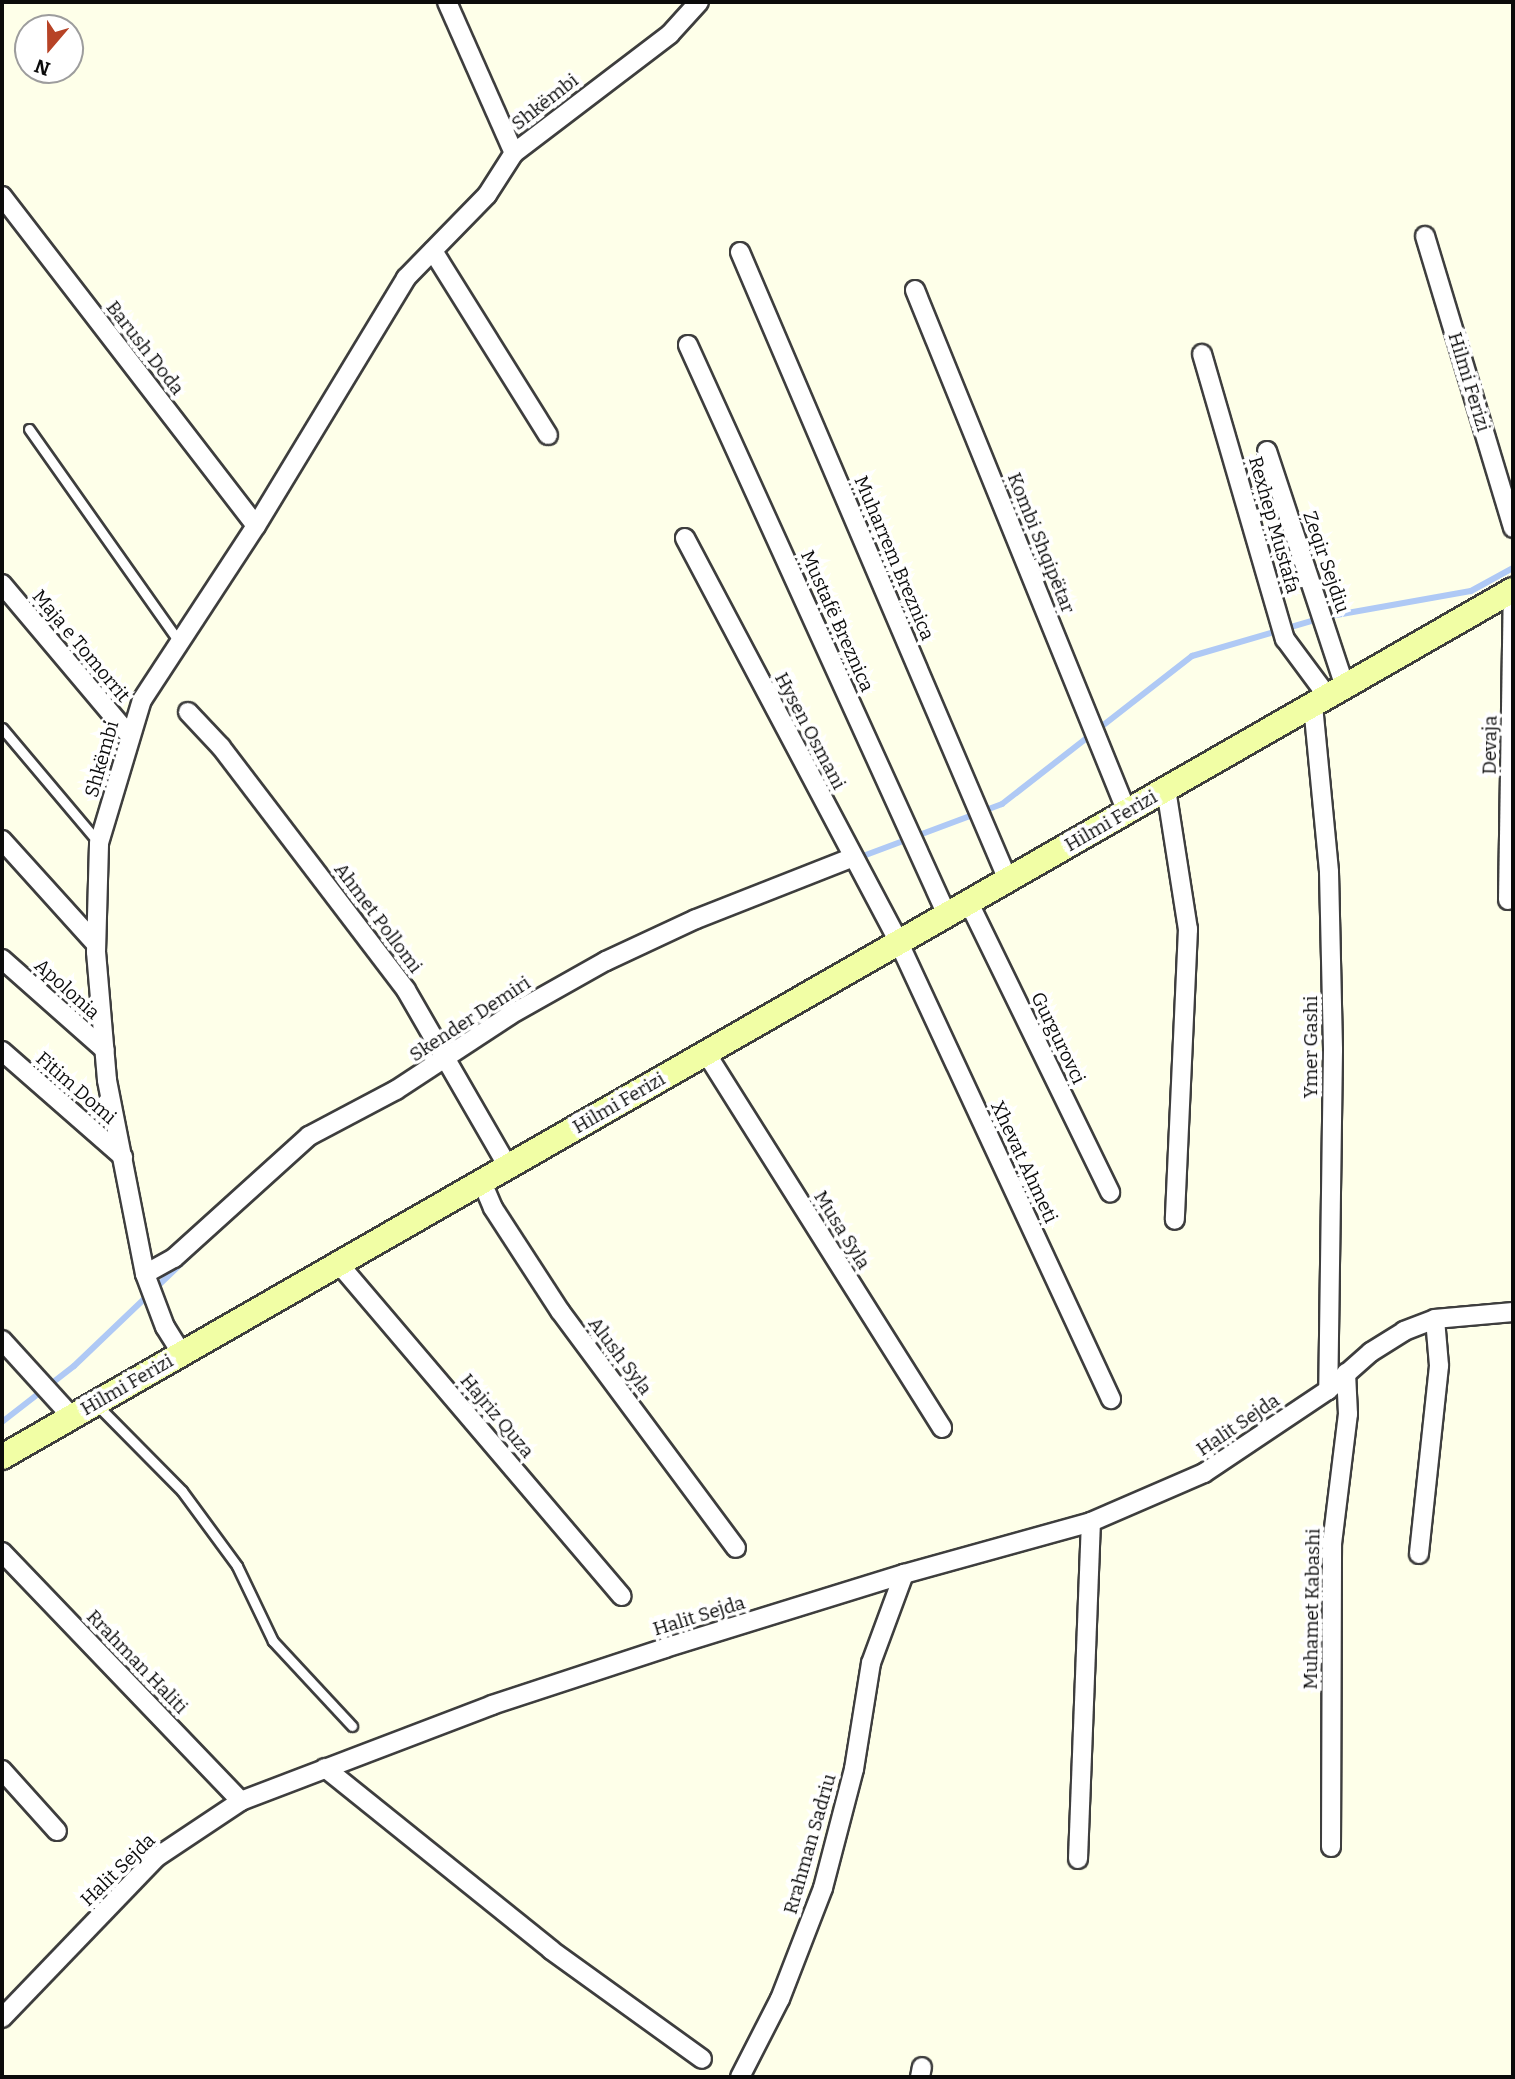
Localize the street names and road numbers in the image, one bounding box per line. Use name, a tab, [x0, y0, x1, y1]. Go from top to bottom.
street label: Shkëmbi	[507, 69, 583, 135]
street label: Barush Doda	[101, 297, 189, 399]
street label: Hilmi Ferizi	[1443, 330, 1495, 434]
street label: Rexhep Mustafa	[1244, 454, 1304, 596]
street label: Kombi Shqipëtar	[1002, 469, 1080, 617]
street label: Muharrem Breznica	[849, 472, 939, 644]
street label: Zeqir Sejdiu	[1298, 508, 1354, 616]
street label: Mustafë Breznica	[796, 547, 878, 695]
street label: Maja e Tomorrit	[27, 585, 135, 707]
street label: Hysen Osmani	[770, 669, 850, 793]
street label: Devaja	[1478, 715, 1502, 775]
street label: Shkëmbi	[80, 718, 124, 800]
street label: Hilmi Ferizi	[1061, 785, 1161, 857]
street label: Ahmet Pollomi	[329, 859, 427, 977]
street label: Apolonia	[30, 954, 104, 1024]
street label: Skender Demiri	[405, 972, 535, 1066]
street label: Gurgurovci	[1026, 988, 1090, 1088]
street label: Ymer Gashi	[1300, 996, 1322, 1098]
street label: Fitim Domi	[31, 1047, 121, 1129]
street label: Hilmi Ferizi	[569, 1067, 669, 1139]
street label: Xhevat Ahmeti	[986, 1097, 1062, 1227]
street label: Musa Syla	[809, 1187, 875, 1273]
street label: Alush Syla	[583, 1313, 657, 1399]
street label: Hilmi Ferizi	[77, 1349, 177, 1421]
street label: Hajriz Quza	[455, 1369, 539, 1463]
street label: Halit Sejda	[1192, 1389, 1284, 1461]
street label: Muhamet Kabashi	[1299, 1528, 1325, 1690]
street label: Halit Sejda	[650, 1591, 748, 1641]
street label: Rrahman Haliti	[82, 1605, 192, 1719]
street label: Rrahman Sadriu	[779, 1771, 841, 1917]
street label: Halit Sejda	[76, 1829, 160, 1911]

